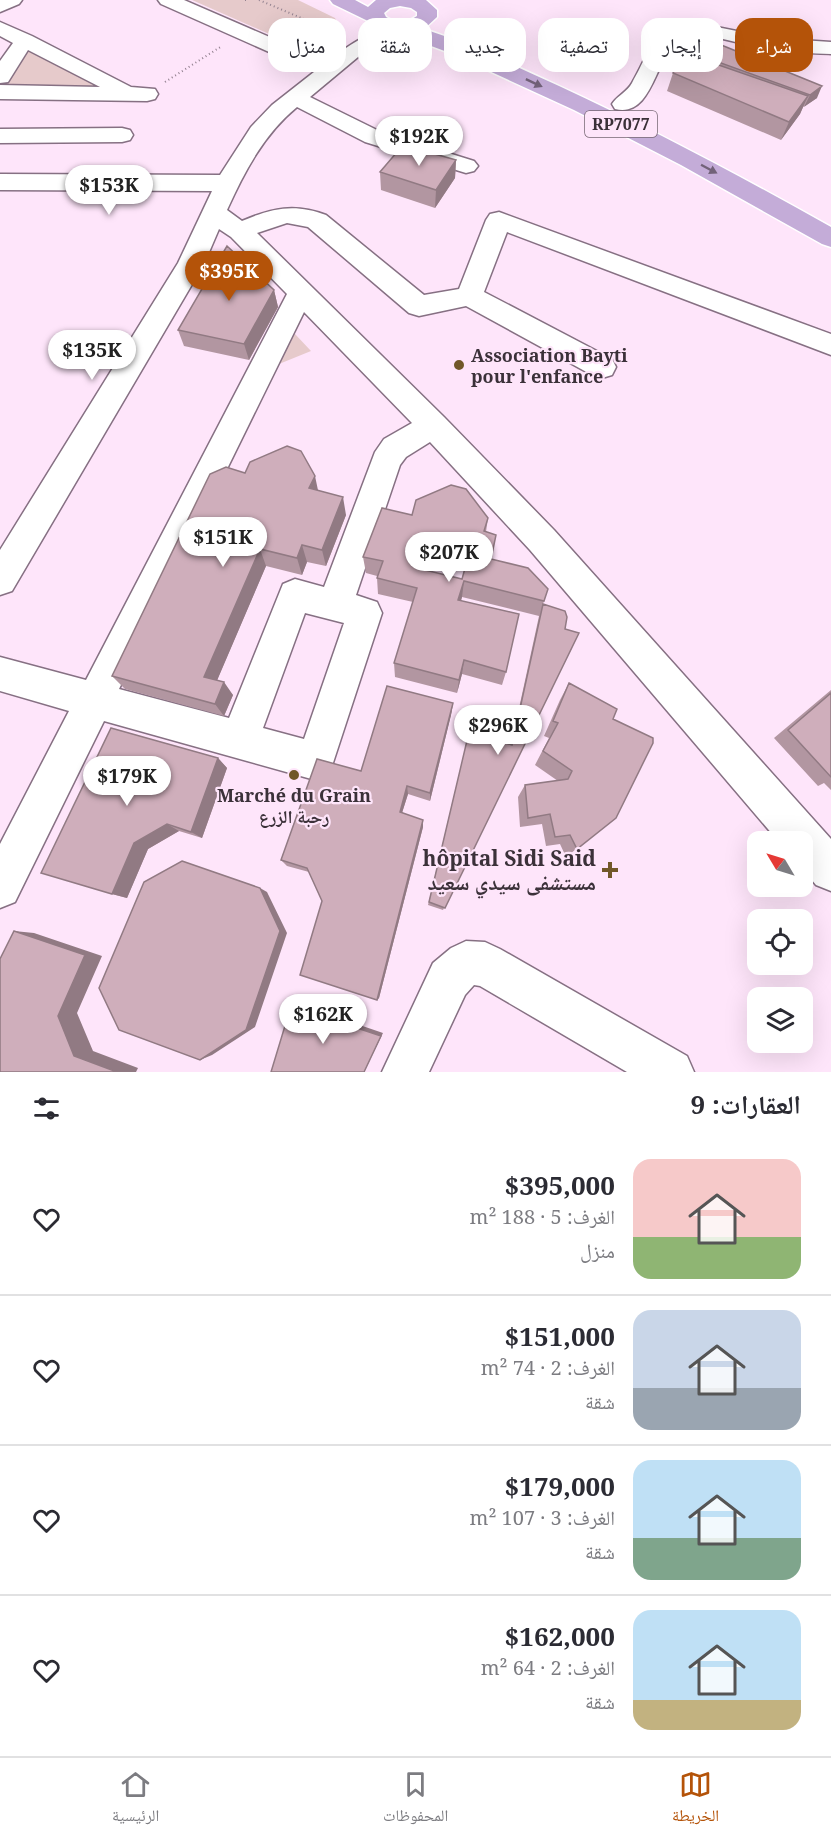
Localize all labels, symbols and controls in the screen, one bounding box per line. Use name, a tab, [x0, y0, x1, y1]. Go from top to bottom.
chip: منزل	[268, 18, 346, 72]
chip: شقة	[358, 18, 432, 72]
chip: جديد	[444, 18, 526, 72]
chip: تصفية	[538, 18, 629, 72]
chip: إيجار	[641, 18, 723, 72]
chip: شراء	[735, 18, 813, 72]
one-way arrow	[525, 78, 542, 87]
road number: RP7077	[585, 111, 657, 137]
pin: $192K	[377, 116, 461, 167]
text: $192K	[389, 122, 449, 149]
one-way arrow	[700, 164, 717, 174]
pin: $153K	[67, 165, 151, 216]
text: $153K	[79, 171, 139, 198]
pin: $395K	[187, 251, 271, 302]
text: $395K	[199, 257, 259, 284]
pin: $135K	[50, 330, 134, 381]
text: $135K	[62, 336, 122, 363]
place label: Association Bayti pour l'enfance	[471, 343, 628, 388]
marker: Association Bayti pour l'enfance	[452, 358, 466, 372]
pin: $151K	[181, 517, 265, 568]
text: $151K	[193, 523, 253, 550]
pin: $207K	[407, 532, 491, 583]
text: $207K	[419, 538, 479, 565]
pin: $296K	[456, 705, 540, 756]
text: $296K	[468, 711, 528, 738]
pin: $179K	[85, 756, 169, 807]
text: $179K	[97, 762, 157, 789]
marker: Marché du Grain رحبة الزرع	[287, 768, 301, 782]
place label: Marché du Grain رحبة الزرع	[217, 783, 371, 828]
north arrow	[747, 831, 813, 897]
map controls	[747, 831, 813, 1053]
place label: hôpital Sidi Said مستشفى سيدي سعيد	[422, 844, 596, 899]
marker: hôpital Sidi Said مستشفى سيدي سعيد	[601, 861, 619, 879]
button: locate	[747, 909, 813, 975]
button: layers	[747, 987, 813, 1053]
pin: $162K	[281, 994, 365, 1045]
text: $162K	[293, 1000, 353, 1027]
text: العقارات: 9	[691, 1086, 801, 1122]
icon: filters	[30, 1092, 63, 1125]
text: $395,000	[505, 1167, 615, 1203]
icon: home	[681, 1183, 753, 1255]
icon: heart	[30, 1203, 63, 1236]
text: الغرف: 5 · 188 m²	[470, 1203, 615, 1230]
text: منزل	[580, 1237, 615, 1264]
text: $151,000	[505, 1318, 615, 1354]
icon: home	[681, 1334, 753, 1406]
icon: heart	[30, 1354, 63, 1387]
text: الغرف: 2 · 74 m²	[481, 1354, 615, 1381]
text: شقة	[585, 1388, 615, 1415]
text: $179,000	[505, 1468, 615, 1504]
icon: home	[681, 1484, 753, 1556]
icon: heart	[30, 1504, 63, 1537]
text: الغرف: 3 · 107 m²	[470, 1504, 615, 1531]
text: شقة	[585, 1538, 615, 1565]
text: $162,000	[505, 1618, 615, 1654]
icon: home	[681, 1634, 753, 1706]
icon: heart	[30, 1654, 63, 1687]
text: الغرف: 2 · 64 m²	[481, 1654, 615, 1681]
text: شقة	[585, 1688, 615, 1715]
tab: الرئيسية	[112, 1768, 159, 1831]
tab: المحفوظات	[383, 1768, 448, 1831]
tab: الخريطة	[672, 1768, 719, 1831]

